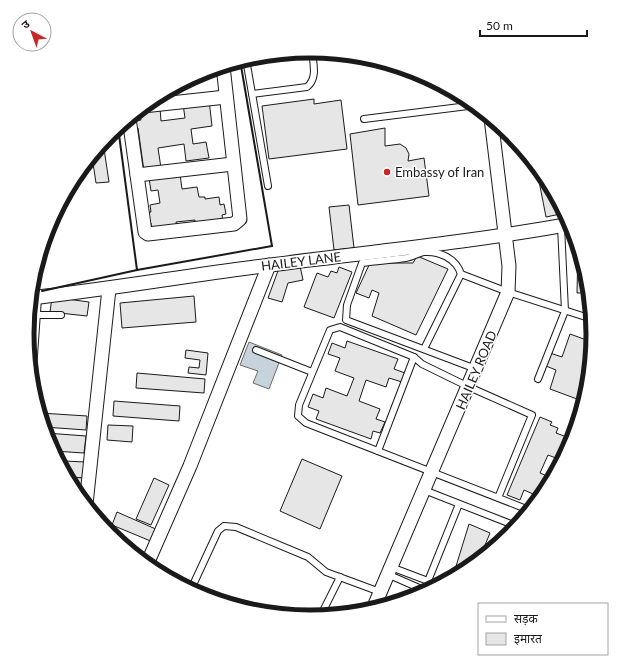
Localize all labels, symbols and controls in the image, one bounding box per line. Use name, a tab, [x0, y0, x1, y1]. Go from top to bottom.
north arrow	[12, 12, 52, 52]
scale bar	[480, 12, 587, 38]
text: उ	[18, 17, 32, 31]
text: 50 m	[486, 18, 513, 33]
place label: Embassy of Iran	[395, 164, 484, 180]
marker: Embassy of Iran	[382, 167, 392, 177]
street label: HAILEY LANE	[260, 248, 342, 274]
street label: HAILEY ROAD	[452, 328, 500, 412]
legend	[478, 603, 608, 655]
text: सड़क	[514, 611, 539, 626]
text: इमारत	[514, 631, 543, 646]

